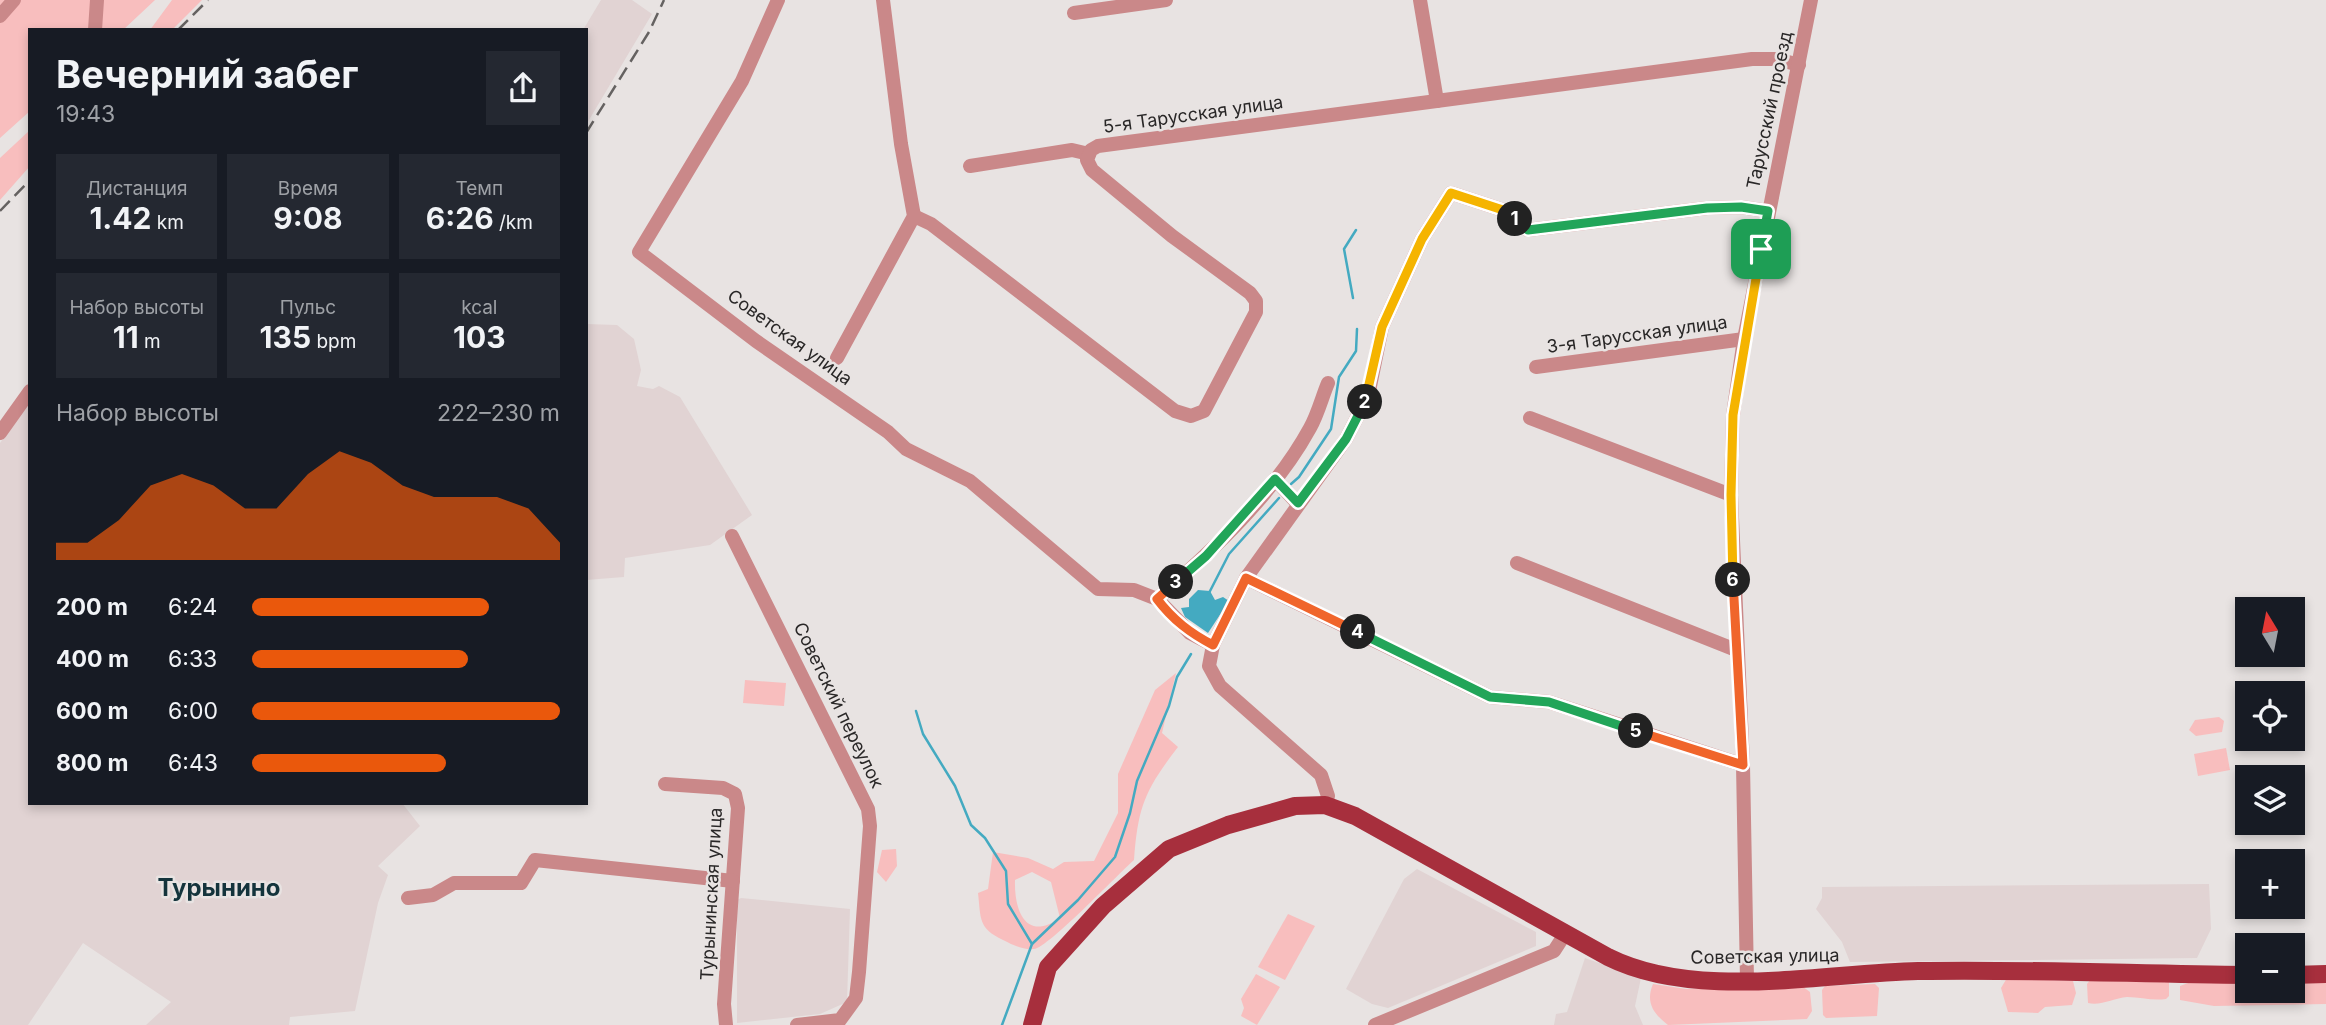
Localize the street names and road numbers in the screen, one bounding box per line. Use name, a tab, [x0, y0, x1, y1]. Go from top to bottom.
street label: Тарусский проезд	[1742, 29, 1796, 191]
street label: 5-я Тарусская улица	[1102, 91, 1284, 137]
street label: Советская улица	[724, 285, 856, 389]
street label: 3-я Тарусская улица	[1545, 311, 1729, 357]
street label: Советский переулок	[790, 619, 888, 791]
street label: Турынинская улица	[696, 807, 726, 981]
street label: Советская улица	[1690, 944, 1840, 968]

